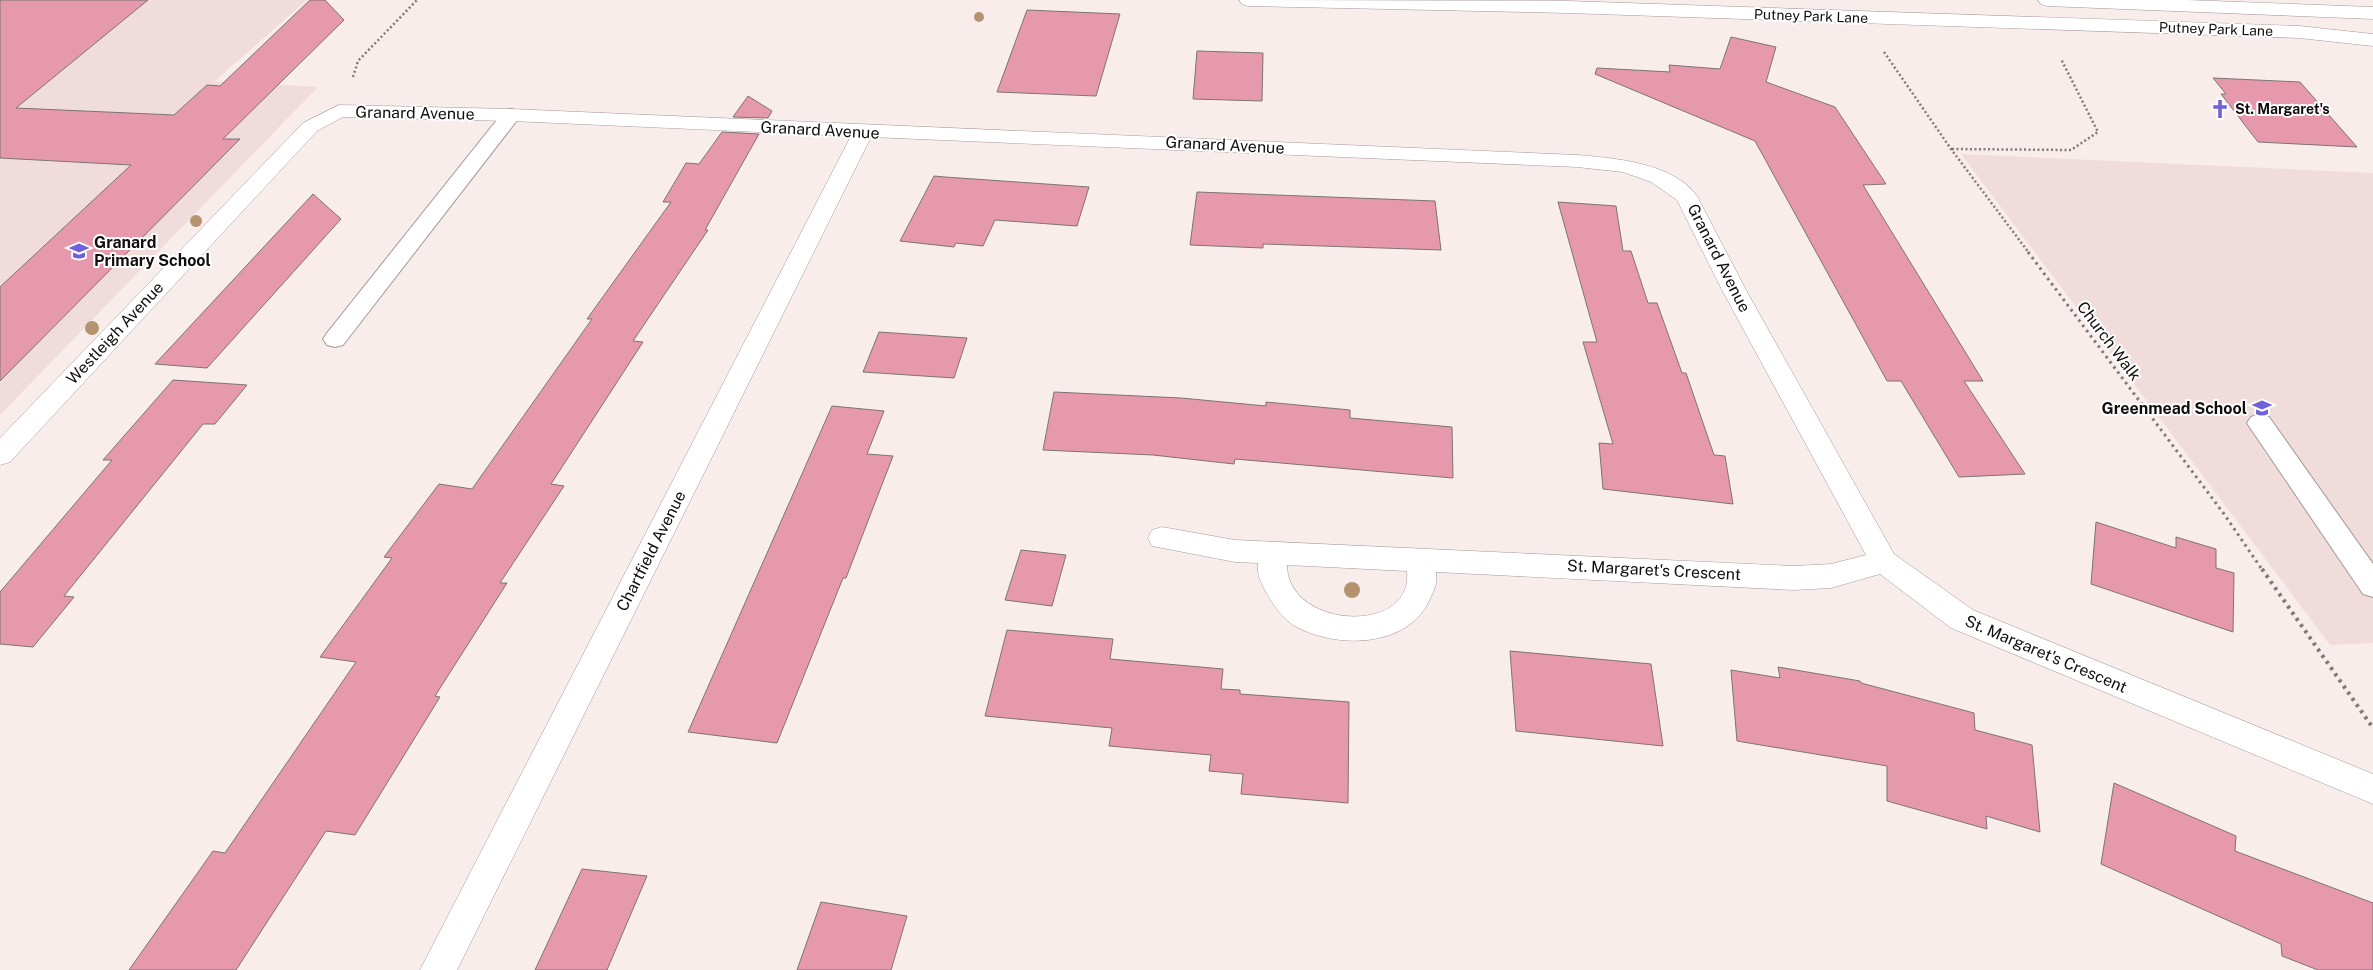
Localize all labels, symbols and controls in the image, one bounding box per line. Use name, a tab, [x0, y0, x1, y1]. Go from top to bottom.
street label: Putney Park Lane	[1754, 6, 1868, 26]
street label: Putney Park Lane	[2159, 19, 2273, 39]
church icon: St. Margaret's	[2209, 98, 2231, 120]
place label: St. Margaret's	[2235, 101, 2330, 117]
street label: Granard Avenue	[355, 102, 475, 124]
street label: Granard Avenue	[760, 117, 880, 143]
street label: Granard Avenue	[1165, 132, 1285, 158]
street label: Granard Avenue	[1683, 201, 1755, 315]
place label: Granard Primary School	[94, 233, 211, 270]
school or university icon: Granard Primary School	[68, 240, 90, 262]
street label: Westleigh Avenue	[63, 278, 167, 388]
street label: Church Walk	[2073, 298, 2145, 384]
school or university icon: Greenmead School	[2251, 397, 2273, 419]
place label: Greenmead School	[2102, 399, 2247, 418]
street label: Chartfield Avenue	[612, 488, 690, 614]
street label: St. Margaret's Crescent	[1567, 556, 1741, 584]
street label: St. Margaret's Crescent	[1962, 611, 2130, 697]

